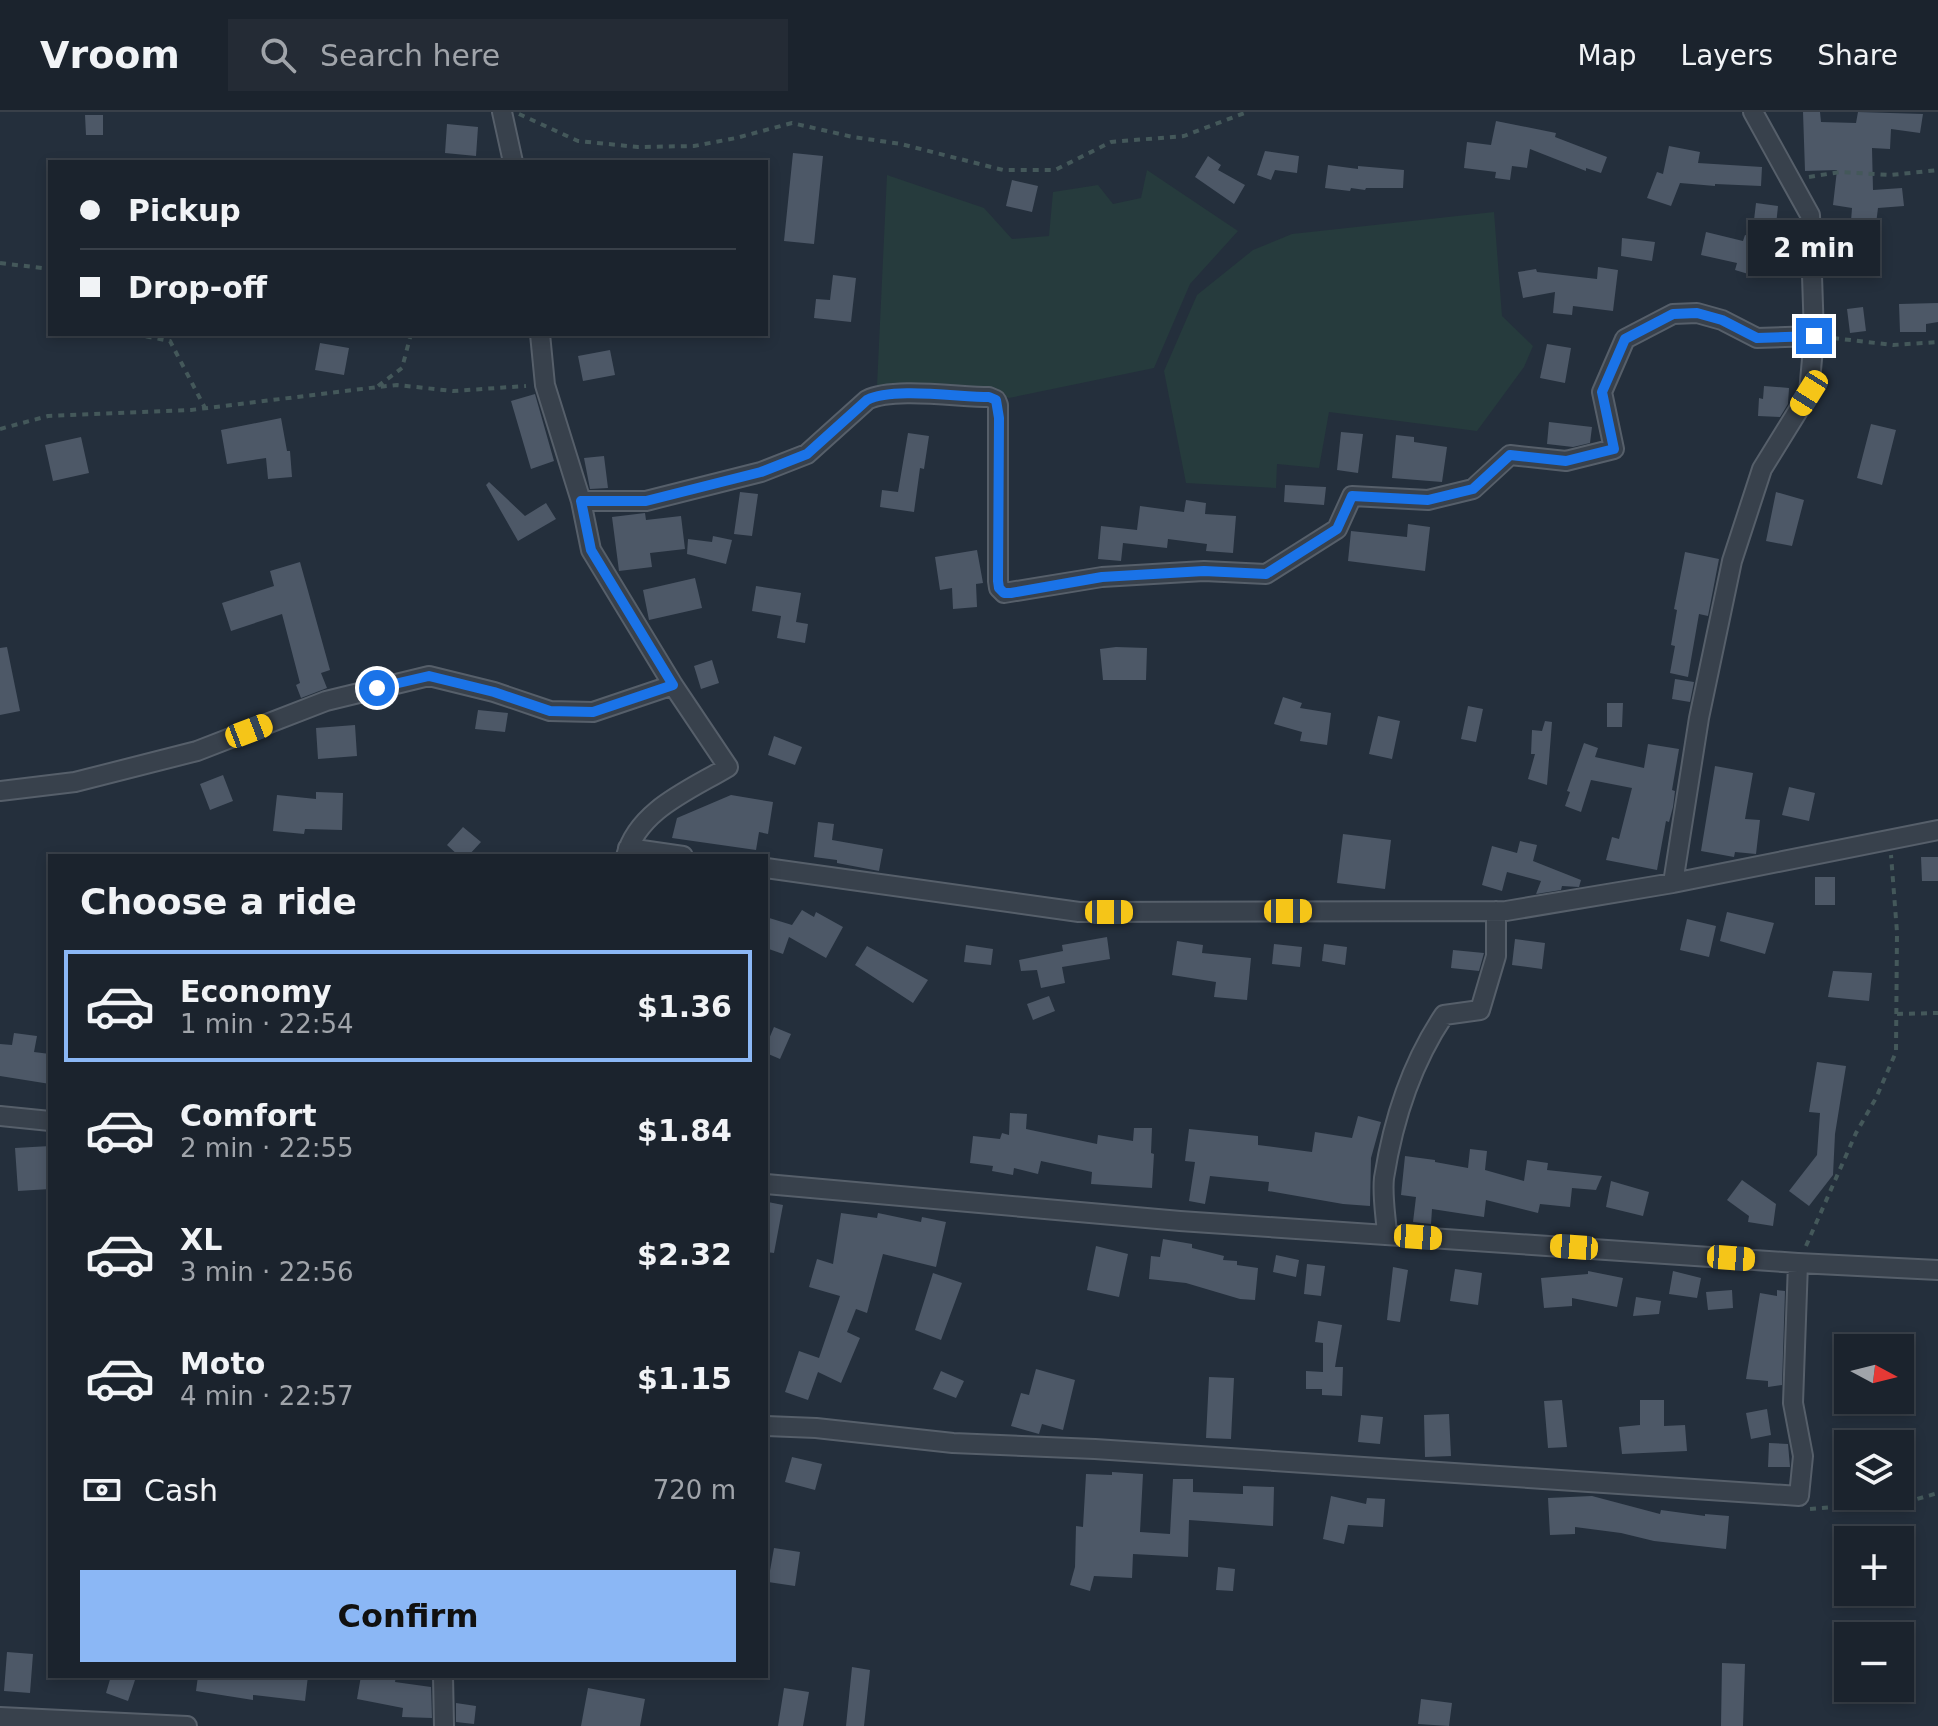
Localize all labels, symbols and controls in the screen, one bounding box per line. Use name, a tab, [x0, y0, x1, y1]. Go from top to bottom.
search box	[228, 19, 788, 91]
text: Vroom	[40, 33, 180, 77]
icon: search	[256, 33, 300, 77]
text: Search here	[320, 38, 500, 73]
text: Map	[1577, 39, 1637, 72]
text: Layers	[1681, 39, 1773, 72]
text: Share	[1817, 39, 1898, 72]
text: Pickup	[128, 193, 241, 228]
callout: 2 min	[1748, 220, 1880, 276]
text: 2 min	[1773, 233, 1855, 263]
text: Drop-off	[128, 270, 267, 305]
route end	[1796, 318, 1832, 354]
car	[1786, 366, 1832, 420]
route start	[359, 670, 395, 706]
car	[222, 711, 276, 751]
text: Choose a ride	[80, 881, 357, 922]
car	[1264, 899, 1312, 923]
car	[1085, 900, 1133, 924]
icon: car	[84, 970, 156, 1042]
text: Economy	[180, 974, 332, 1009]
text: $1.36	[637, 989, 732, 1024]
text: 1 min · 22:54	[180, 1009, 354, 1039]
icon: car	[84, 1094, 156, 1166]
text: Comfort	[180, 1098, 317, 1133]
text: $1.84	[637, 1113, 732, 1148]
text: 2 min · 22:55	[180, 1133, 354, 1163]
icon: car	[84, 1218, 156, 1290]
text: XL	[180, 1222, 222, 1257]
car	[1393, 1223, 1443, 1251]
car	[1549, 1233, 1599, 1261]
text: $2.32	[637, 1237, 732, 1272]
car	[1706, 1244, 1756, 1272]
text: 3 min · 22:56	[180, 1257, 354, 1287]
north arrow	[1834, 1334, 1914, 1414]
map controls	[1834, 1334, 1914, 1702]
icon: car	[84, 1342, 156, 1414]
text: Moto	[180, 1346, 265, 1381]
text: $1.15	[637, 1361, 732, 1396]
text: 4 min · 22:57	[180, 1381, 354, 1411]
button: layers	[1834, 1430, 1914, 1510]
icon: cash	[80, 1468, 124, 1512]
text: Cash	[144, 1473, 218, 1508]
text: 720 m	[653, 1475, 736, 1505]
button: +	[1834, 1526, 1914, 1606]
button: Confirm	[80, 1570, 736, 1662]
button: −	[1834, 1622, 1914, 1702]

